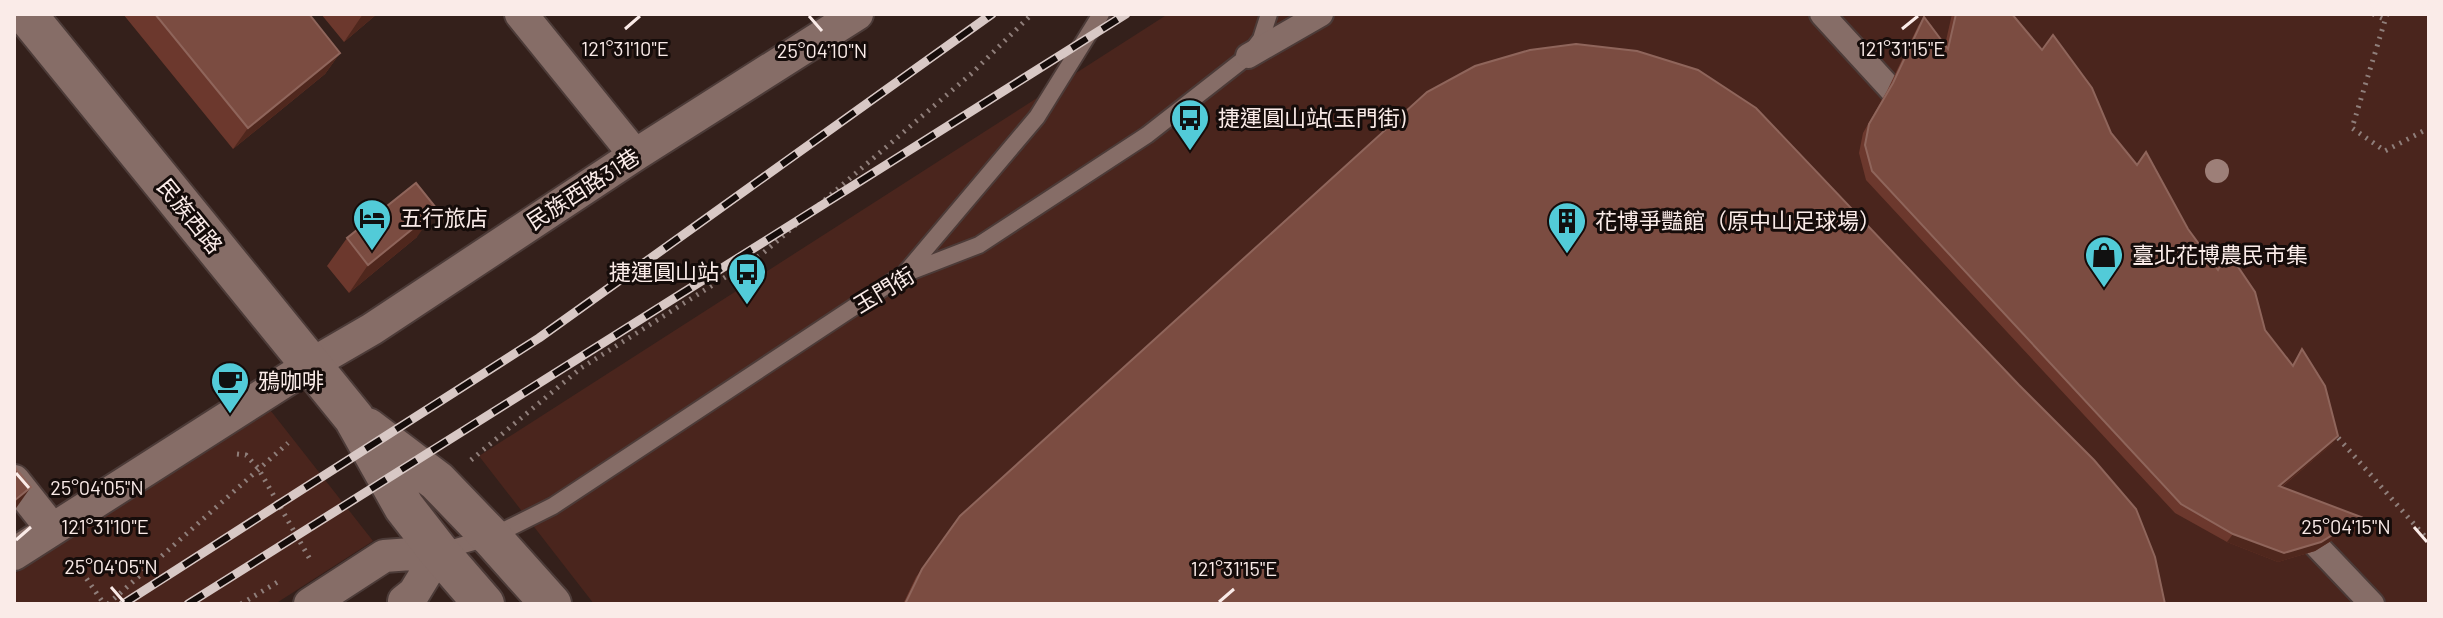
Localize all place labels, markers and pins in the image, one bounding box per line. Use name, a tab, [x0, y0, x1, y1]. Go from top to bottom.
bus stop icon: 捷運圓山站(玉門街)	[1169, 97, 1211, 152]
place label: 捷運圓山站(玉門街)	[1218, 104, 1406, 130]
hotel icon: 五行旅店	[351, 197, 393, 252]
building icon: 花博爭豔館（原中山足球場）	[1546, 200, 1588, 255]
place label: 五行旅店	[400, 204, 488, 230]
place label: 花博爭豔館（原中山足球場）	[1595, 207, 1881, 233]
shop icon: 臺北花博農民市集	[2083, 234, 2125, 289]
place label: 臺北花博農民市集	[2132, 241, 2308, 267]
bus stop icon: 捷運圓山站	[726, 251, 768, 306]
place label: 捷運圓山站	[609, 258, 719, 284]
cafe icon: 鴉咖啡	[209, 360, 251, 415]
place label: 鴉咖啡	[258, 367, 324, 393]

